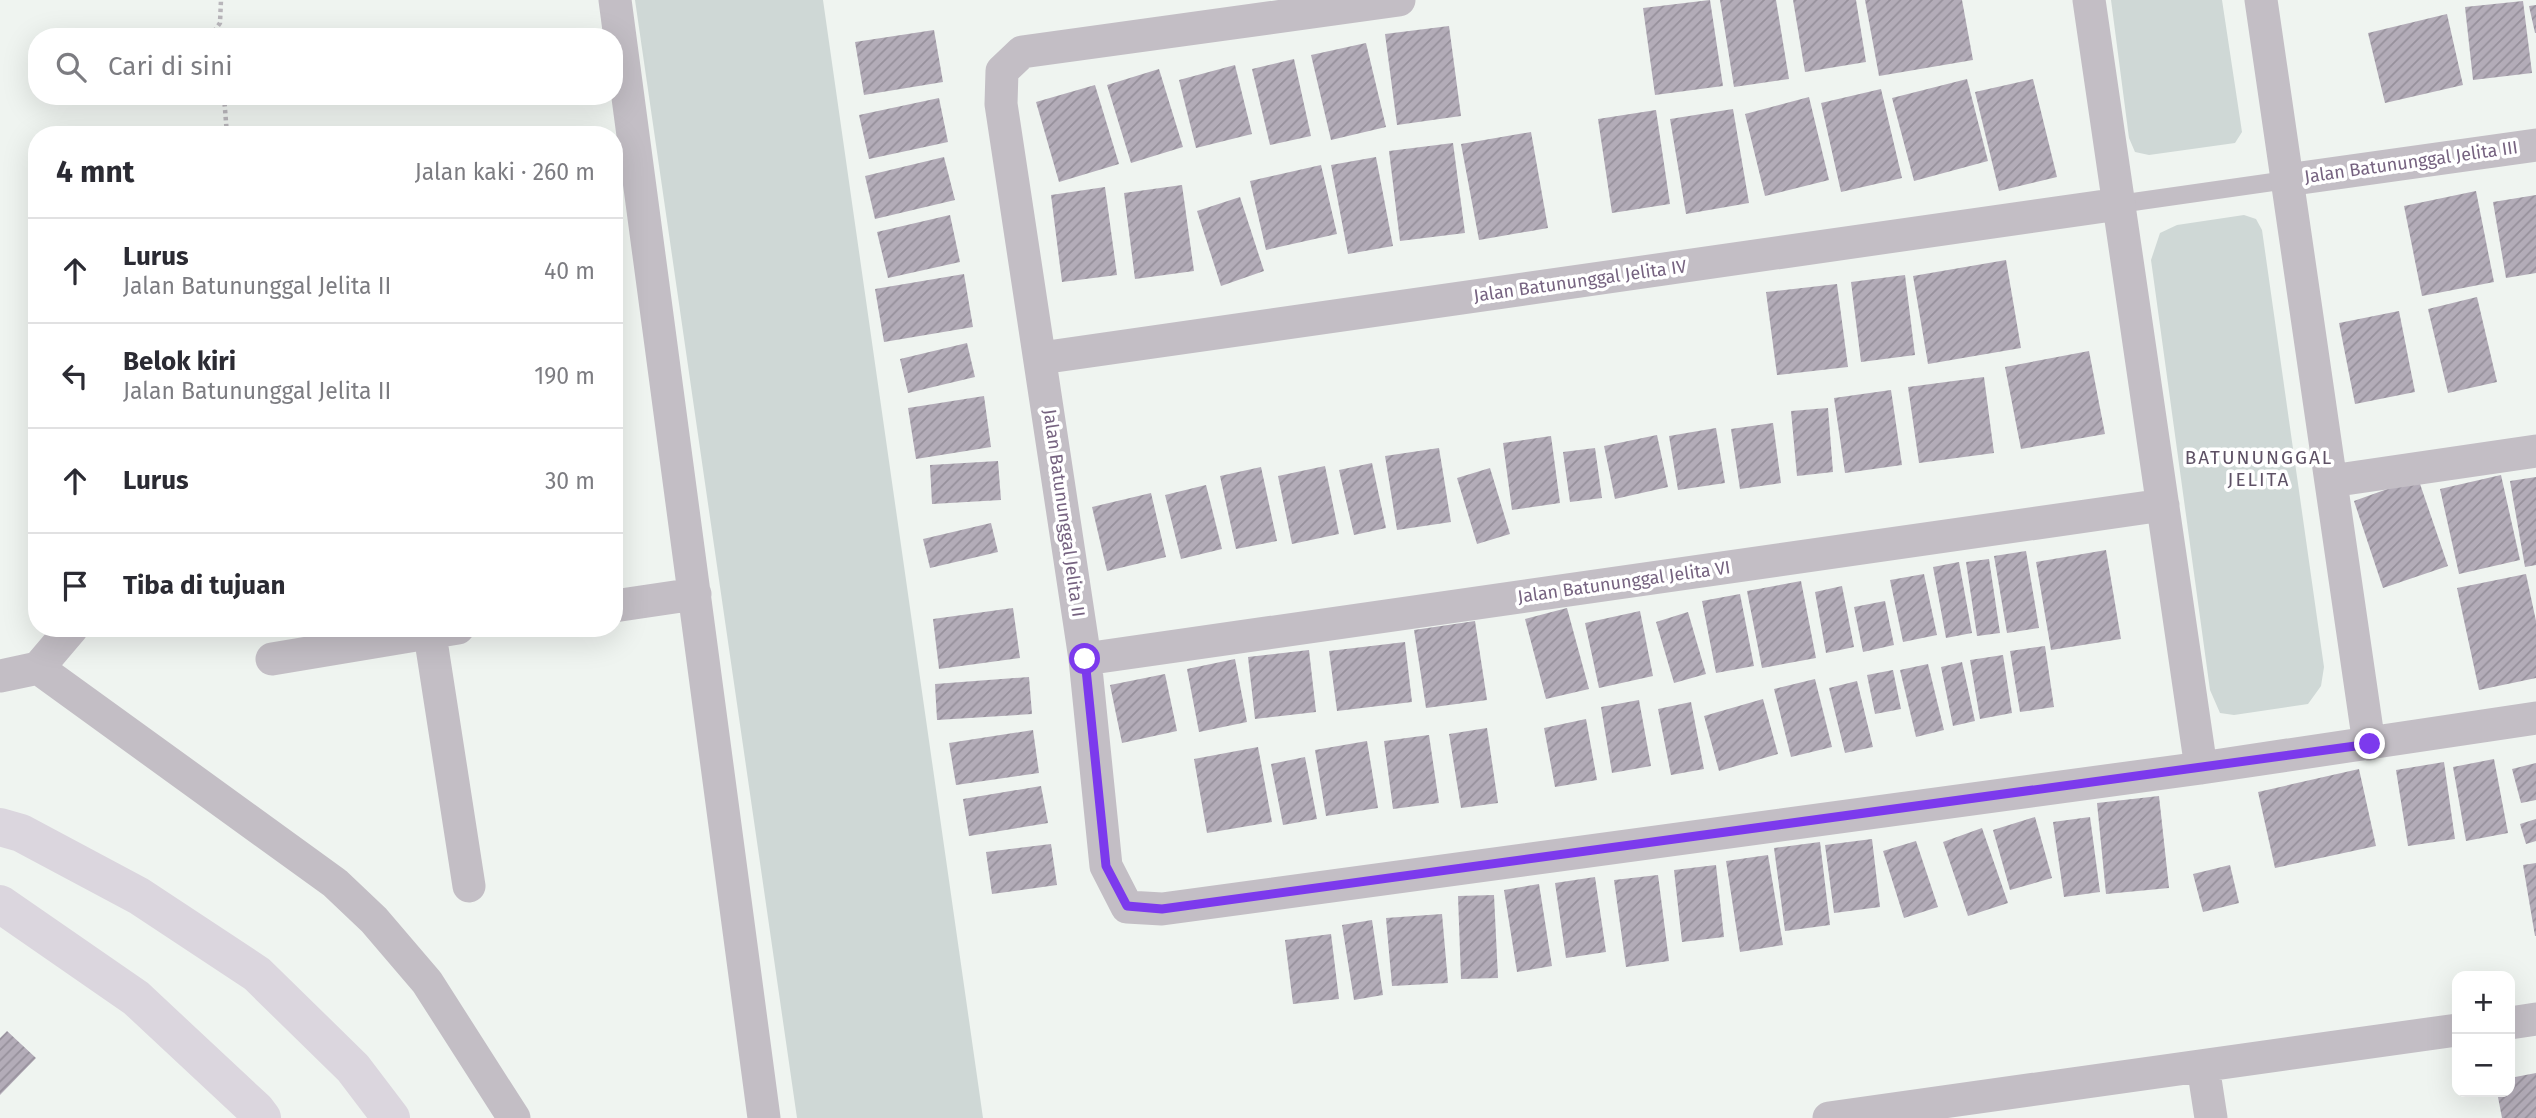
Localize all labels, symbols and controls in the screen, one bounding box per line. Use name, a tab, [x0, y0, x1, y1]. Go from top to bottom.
search box	[28, 28, 623, 105]
icon: search	[52, 48, 90, 86]
text: Cari di sini	[108, 51, 233, 82]
street label: Jalan Batununggal Jelita III	[2303, 136, 2519, 188]
text: 4 mnt	[56, 154, 134, 190]
text: Jalan kaki · 260 m	[415, 158, 595, 186]
text: Lurus	[123, 241, 189, 272]
icon: ahead	[56, 252, 94, 290]
street label: Jalan Batununggal Jelita IV	[1472, 255, 1688, 307]
text: 40 m	[544, 257, 595, 285]
text: Jalan Batununggal Jelita II	[123, 272, 391, 300]
text: Belok kiri	[123, 346, 236, 377]
icon: left	[56, 357, 94, 395]
text: 190 m	[534, 362, 595, 390]
text: Jalan Batununggal Jelita II	[123, 377, 391, 405]
street label: Jalan Batununggal Jelita II	[1038, 408, 1090, 618]
district label: BATUNUNGGAL JELITA	[2185, 446, 2333, 491]
icon: ahead	[56, 462, 94, 500]
text: Lurus	[123, 465, 189, 496]
text: 30 m	[545, 467, 595, 495]
street label: Jalan Batununggal Jelita VI	[1516, 556, 1732, 608]
icon: arrive	[56, 567, 94, 605]
text: Tiba di tujuan	[123, 570, 285, 601]
route start	[1069, 643, 1100, 674]
route end	[2354, 728, 2385, 759]
map controls	[2452, 971, 2515, 1097]
button: +	[2452, 971, 2515, 1034]
button: −	[2452, 1034, 2515, 1097]

